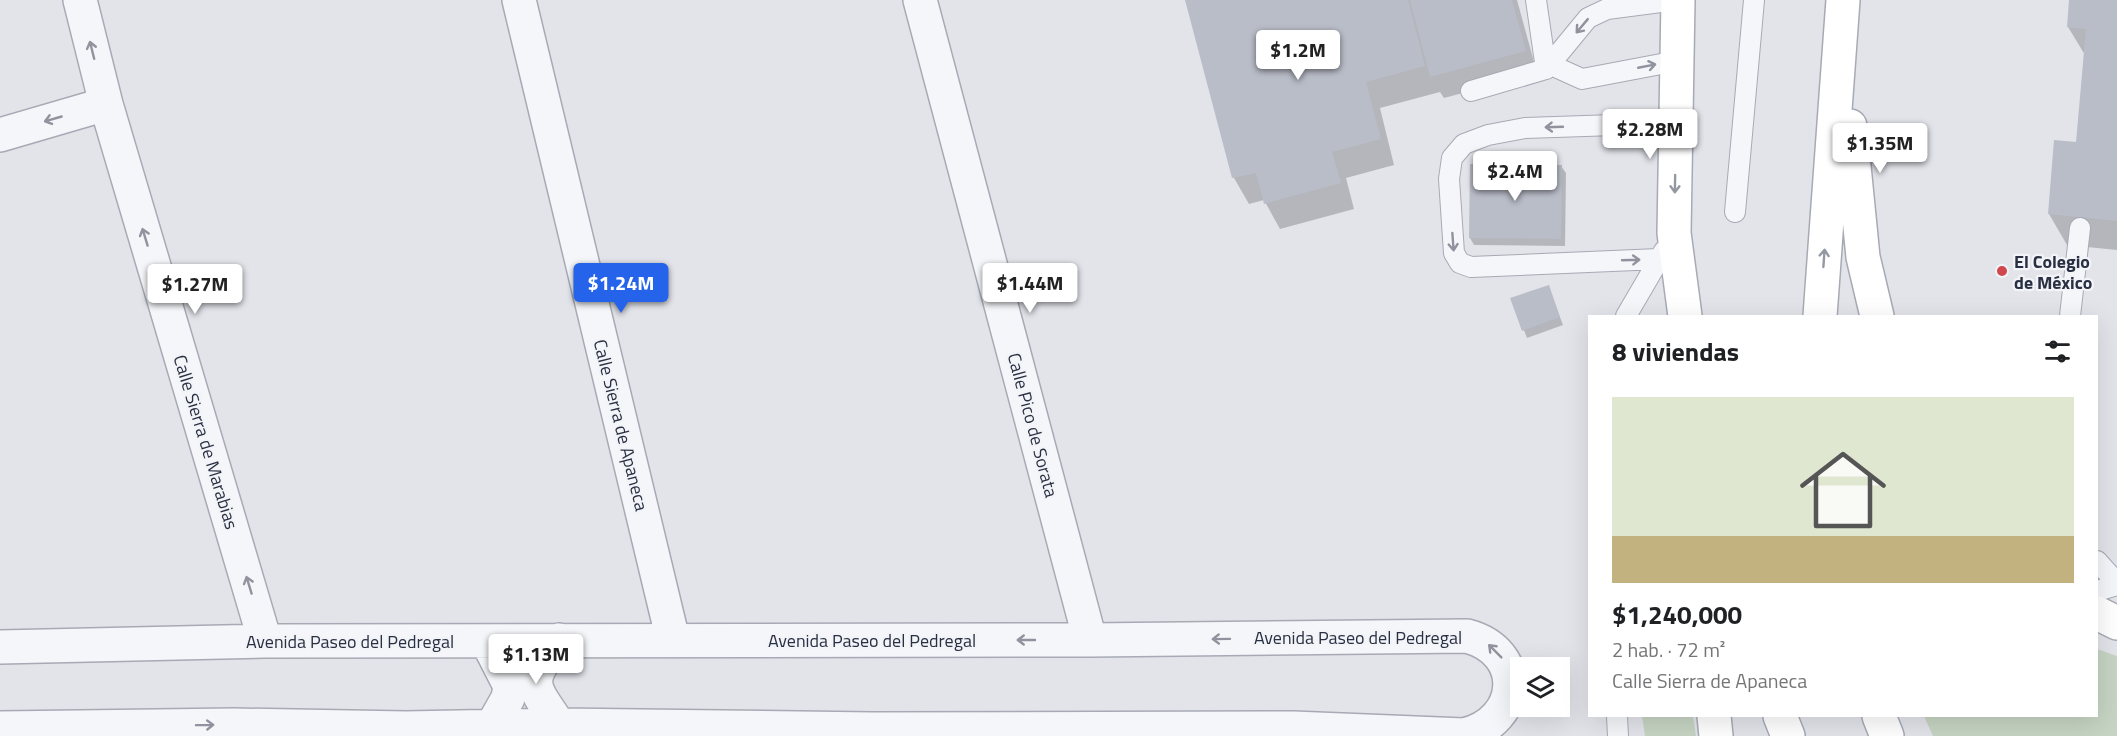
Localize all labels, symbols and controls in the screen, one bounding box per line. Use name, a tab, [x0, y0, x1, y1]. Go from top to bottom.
one-way arrow	[1575, 18, 1589, 33]
pin: $1.2M	[1256, 30, 1340, 81]
text: $1.2M	[1270, 34, 1326, 65]
one-way arrow	[86, 40, 98, 59]
one-way arrow	[1637, 60, 1657, 71]
pin: $2.28M	[1601, 109, 1699, 160]
text: $2.28M	[1616, 113, 1684, 144]
one-way arrow	[44, 114, 63, 125]
one-way arrow	[1544, 121, 1564, 133]
pin: $1.35M	[1831, 123, 1929, 174]
text: $1.35M	[1846, 127, 1914, 158]
pin: $2.4M	[1473, 151, 1557, 202]
text: $2.4M	[1487, 155, 1543, 186]
one-way arrow	[1669, 174, 1681, 194]
one-way arrow	[139, 228, 150, 247]
one-way arrow	[1448, 231, 1459, 251]
place label: El Colegio de México	[2014, 248, 2092, 296]
one-way arrow	[1819, 249, 1830, 269]
one-way arrow	[1620, 254, 1640, 265]
pin: $1.24M	[572, 263, 670, 314]
pin: $1.44M	[981, 263, 1079, 314]
pin: $1.27M	[146, 264, 244, 315]
marker: El Colegio de México	[1995, 264, 2009, 278]
text: $1.24M	[587, 267, 655, 298]
text: $1.44M	[996, 267, 1064, 298]
text: $1.27M	[161, 268, 229, 299]
text: 8 viviendas	[1612, 332, 1739, 371]
icon: filters	[2041, 335, 2074, 368]
street label: Calle Sierra de Apaneca	[587, 336, 655, 514]
street label: Calle Pico de Sorata	[1001, 350, 1065, 500]
street label: Calle Sierra de Marabias	[167, 351, 245, 533]
icon: home	[1789, 436, 1897, 544]
one-way arrow	[243, 576, 254, 595]
text: $1,240,000	[1612, 595, 1742, 634]
street label: Avenida Paseo del Pedregal	[1254, 624, 1462, 651]
street label: Avenida Paseo del Pedregal	[768, 627, 976, 654]
street label: Avenida Paseo del Pedregal	[246, 628, 454, 655]
one-way arrow	[1211, 633, 1231, 645]
pin: $1.13M	[487, 634, 585, 685]
one-way arrow	[1016, 634, 1036, 646]
text: 2 hab. · 72 m²	[1612, 634, 1725, 665]
text: $1.13M	[502, 638, 570, 669]
one-way arrow	[1487, 644, 1502, 659]
map controls	[1510, 657, 1570, 717]
button: layers	[1510, 657, 1570, 717]
text: Calle Sierra de Apaneca	[1612, 665, 1807, 696]
one-way arrow	[195, 719, 215, 731]

